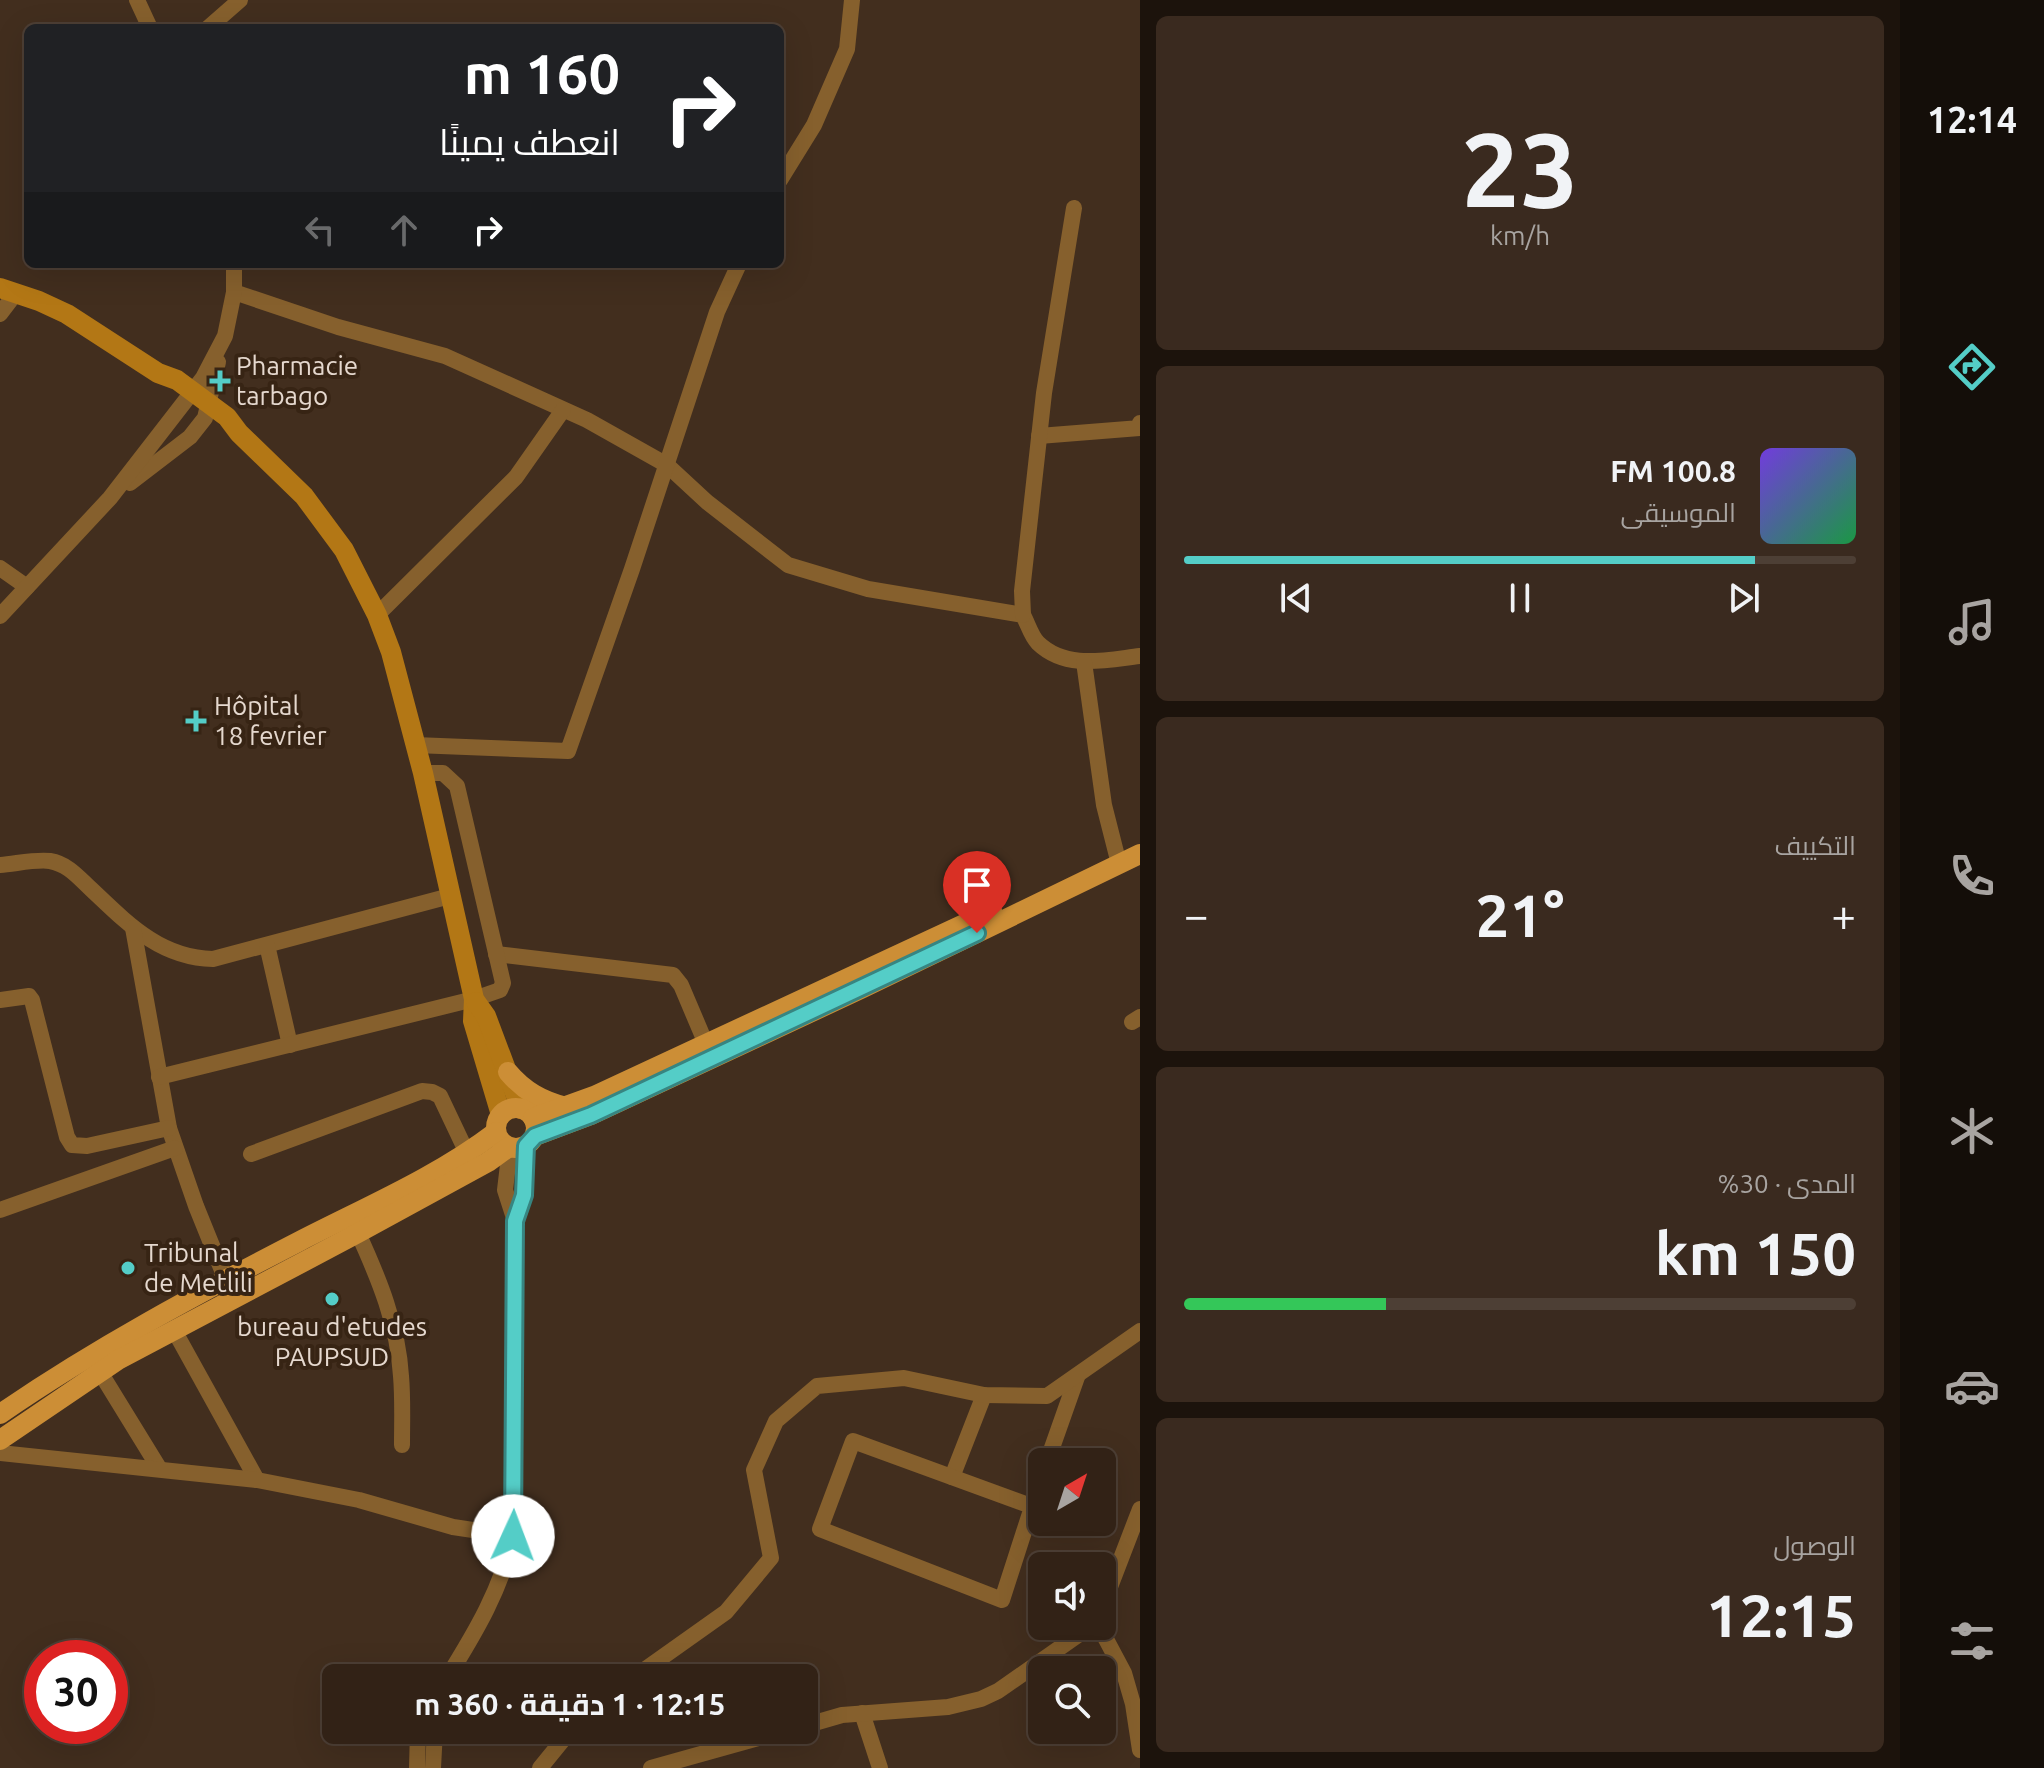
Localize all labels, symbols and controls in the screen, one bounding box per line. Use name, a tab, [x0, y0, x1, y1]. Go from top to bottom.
text: 160 m	[464, 42, 620, 105]
icon: right	[648, 56, 752, 160]
text: 12:14	[1927, 99, 2017, 140]
text: 23	[1461, 110, 1579, 227]
text: انعطف يمينًا	[439, 121, 620, 162]
icon: left	[298, 208, 342, 252]
icon: ahead	[382, 208, 426, 252]
icon: right	[466, 208, 510, 252]
text: km/h	[1490, 221, 1550, 250]
icon: directions	[1944, 339, 2000, 395]
place label: Pharmacie tarbago	[236, 351, 358, 410]
marker: Pharmacie tarbago	[211, 372, 229, 390]
text: 100.8 FM	[1610, 454, 1736, 488]
text: الموسيقى	[1621, 498, 1736, 527]
icon: previous	[1274, 576, 1318, 620]
icon: pause	[1498, 576, 1542, 620]
icon: next	[1722, 576, 1766, 620]
icon: music	[1944, 594, 2000, 650]
place label: Hôpital 18 fevrier	[214, 691, 327, 750]
marker: Hôpital 18 fevrier	[185, 710, 207, 732]
text: التكييف	[1774, 831, 1856, 860]
icon: phone	[1944, 848, 2000, 904]
pin	[943, 851, 1011, 933]
icon: arrive	[955, 863, 999, 907]
text: 21°	[1476, 881, 1564, 948]
text: −	[1184, 890, 1209, 939]
text: +	[1831, 890, 1856, 939]
icon: climate	[1944, 1103, 2000, 1159]
text: المدى · 30%	[1718, 1169, 1856, 1198]
text: 150 km	[1655, 1219, 1856, 1286]
place label: Tribunal de Metlili	[144, 1238, 253, 1297]
marker: Tribunal de Metlili	[119, 1259, 137, 1277]
marker: bureau d'etudes PAUPSUD	[323, 1290, 341, 1308]
place label: bureau d'etudes PAUPSUD	[237, 1312, 427, 1371]
icon: car	[1944, 1358, 2000, 1414]
north arrow	[1028, 1448, 1116, 1536]
map controls	[1028, 1448, 1116, 1744]
position arrow	[471, 1494, 555, 1578]
text: الوصول	[1773, 1531, 1856, 1560]
button: sound	[1028, 1552, 1116, 1640]
text: 12:15	[1706, 1581, 1856, 1648]
icon: filters	[1944, 1613, 2000, 1669]
speed limit sign: 30	[24, 1640, 128, 1744]
button: search	[1028, 1656, 1116, 1744]
text: 12:15 · 1 دقيقة · 360 m	[415, 1687, 725, 1721]

